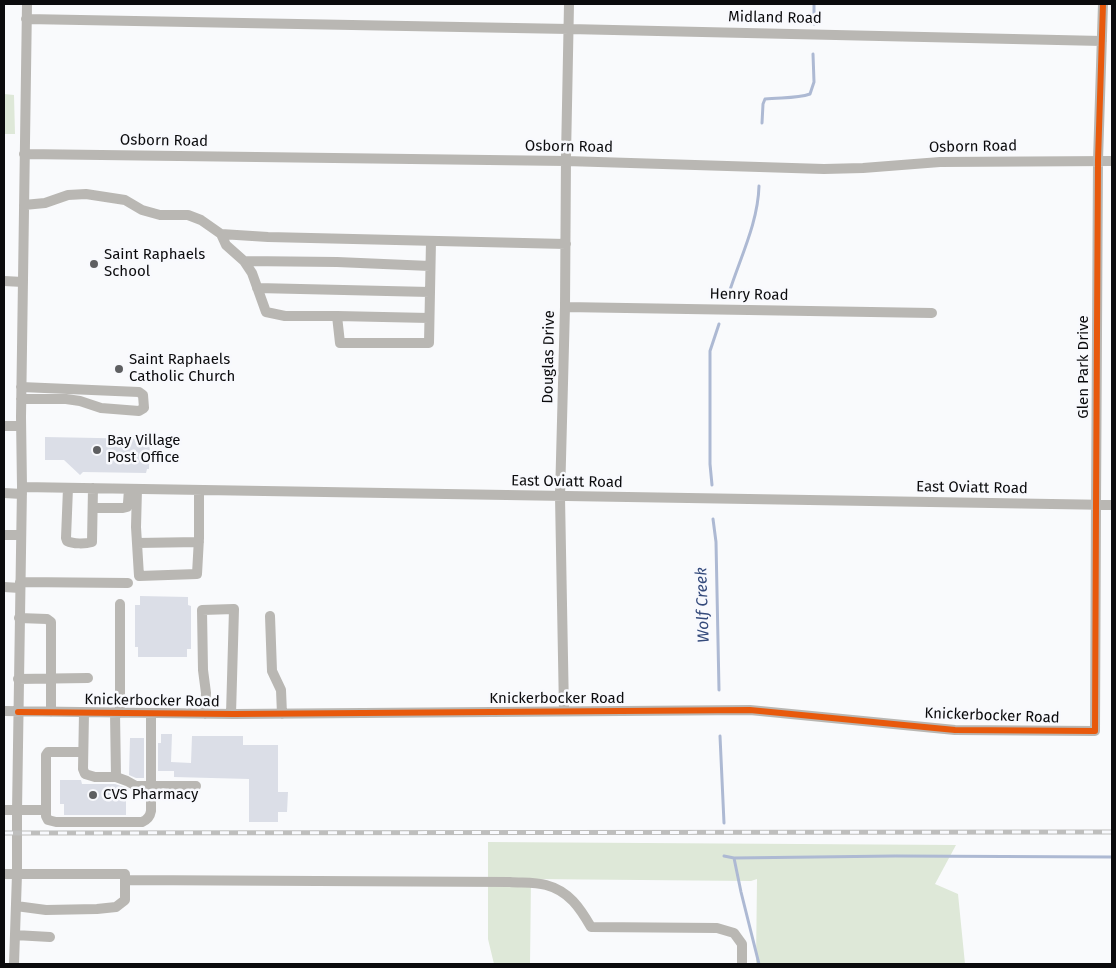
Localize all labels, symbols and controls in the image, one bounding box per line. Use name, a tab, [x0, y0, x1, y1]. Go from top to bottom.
street label: Midland Road	[728, 8, 822, 28]
street label: Osborn Road	[120, 131, 208, 151]
street label: Osborn Road	[525, 137, 613, 157]
street label: Osborn Road	[929, 137, 1017, 157]
place label: Saint Raphaels School	[104, 246, 205, 281]
marker: Saint Raphaels School	[88, 258, 100, 270]
street label: Henry Road	[709, 285, 789, 305]
street label: Douglas Drive	[539, 310, 559, 404]
street label: Glen Park Drive	[1075, 315, 1093, 419]
place label: Saint Raphaels Catholic Church	[129, 351, 235, 386]
marker: Saint Raphaels Catholic Church	[113, 363, 125, 375]
place label: Bay Village Post Office	[107, 432, 180, 467]
marker: Bay Village Post Office	[91, 444, 103, 456]
street label: East Oviatt Road	[511, 472, 623, 492]
street label: East Oviatt Road	[916, 478, 1028, 498]
water label: Wolf Creek	[692, 567, 714, 643]
street label: Knickerbocker Road	[489, 690, 625, 708]
street label: Knickerbocker Road	[84, 691, 220, 711]
street label: Knickerbocker Road	[924, 705, 1060, 727]
place label: CVS Pharmacy	[103, 786, 198, 804]
marker: CVS Pharmacy	[87, 789, 99, 801]

